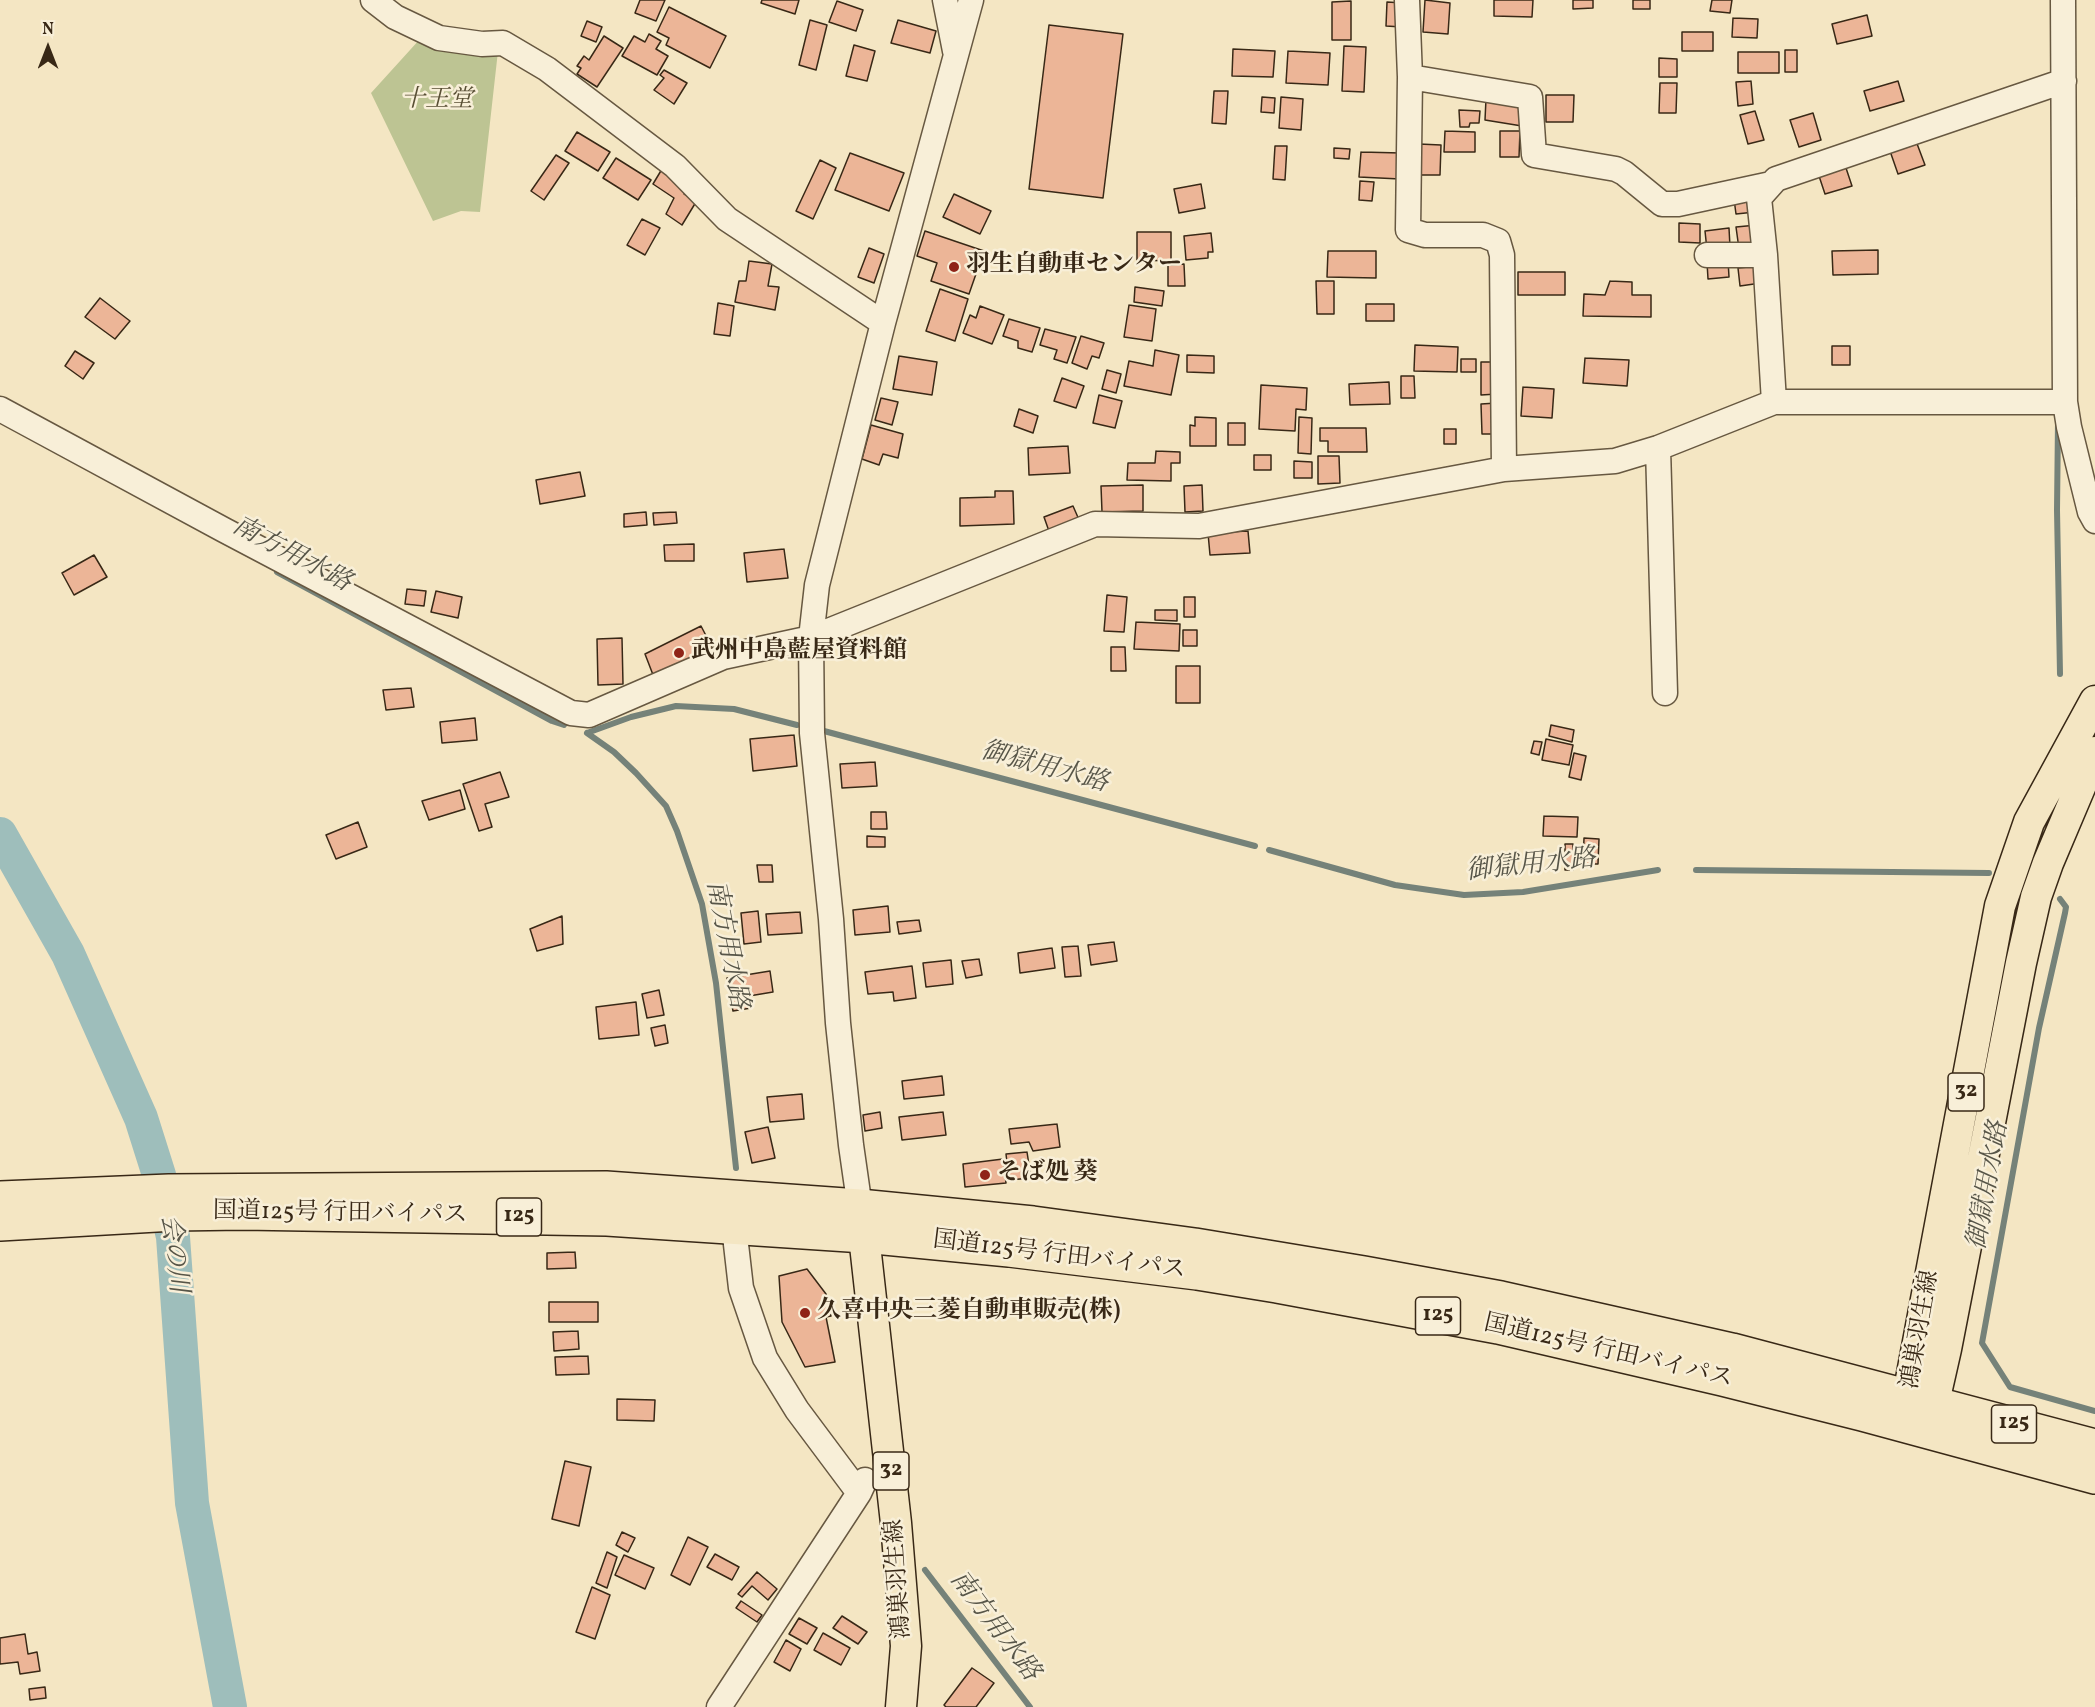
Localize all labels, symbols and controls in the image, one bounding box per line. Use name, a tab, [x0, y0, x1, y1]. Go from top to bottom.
north arrow	[18, 18, 78, 78]
text: N	[42, 19, 54, 41]
park label: 十王堂	[401, 88, 473, 116]
place label: 羽生自動車センター	[966, 253, 1182, 281]
marker: 羽生自動車センター	[947, 260, 961, 274]
water label: 南方用水路	[226, 512, 356, 600]
place label: 武州中島藍屋資料館	[691, 639, 907, 667]
marker: 武州中島藍屋資料館	[672, 646, 686, 660]
water label: 御獄用水路	[977, 737, 1111, 801]
water label: 御獄用水路	[1465, 845, 1597, 889]
water label: 南方用水路	[697, 878, 753, 1012]
road number: 32	[1948, 1073, 1984, 1111]
water label: 御獄用水路	[1963, 1119, 2017, 1253]
place label: そば処 葵	[997, 1161, 1098, 1189]
marker: そば処 葵	[978, 1168, 992, 1182]
street label: 国道125号 行田バイパス	[212, 1198, 468, 1232]
road number: 125	[496, 1198, 542, 1236]
water label: 会の川	[152, 1213, 192, 1295]
street label: 国道125号 行田バイパス	[931, 1227, 1187, 1287]
street label: 鴻巣羽生線	[1897, 1268, 1947, 1392]
road number: 125	[1416, 1297, 1460, 1335]
place label: 久喜中央三菱自動車販売(株)	[817, 1299, 1121, 1327]
marker: 久喜中央三菱自動車販売(株)	[798, 1306, 812, 1320]
street label: 国道125号 行田バイパス	[1481, 1310, 1735, 1396]
road number: 125	[1992, 1405, 2036, 1443]
road number: 32	[873, 1452, 909, 1490]
street label: 鴻巣羽生線	[881, 1518, 919, 1640]
water label: 南方用水路	[941, 1566, 1045, 1688]

